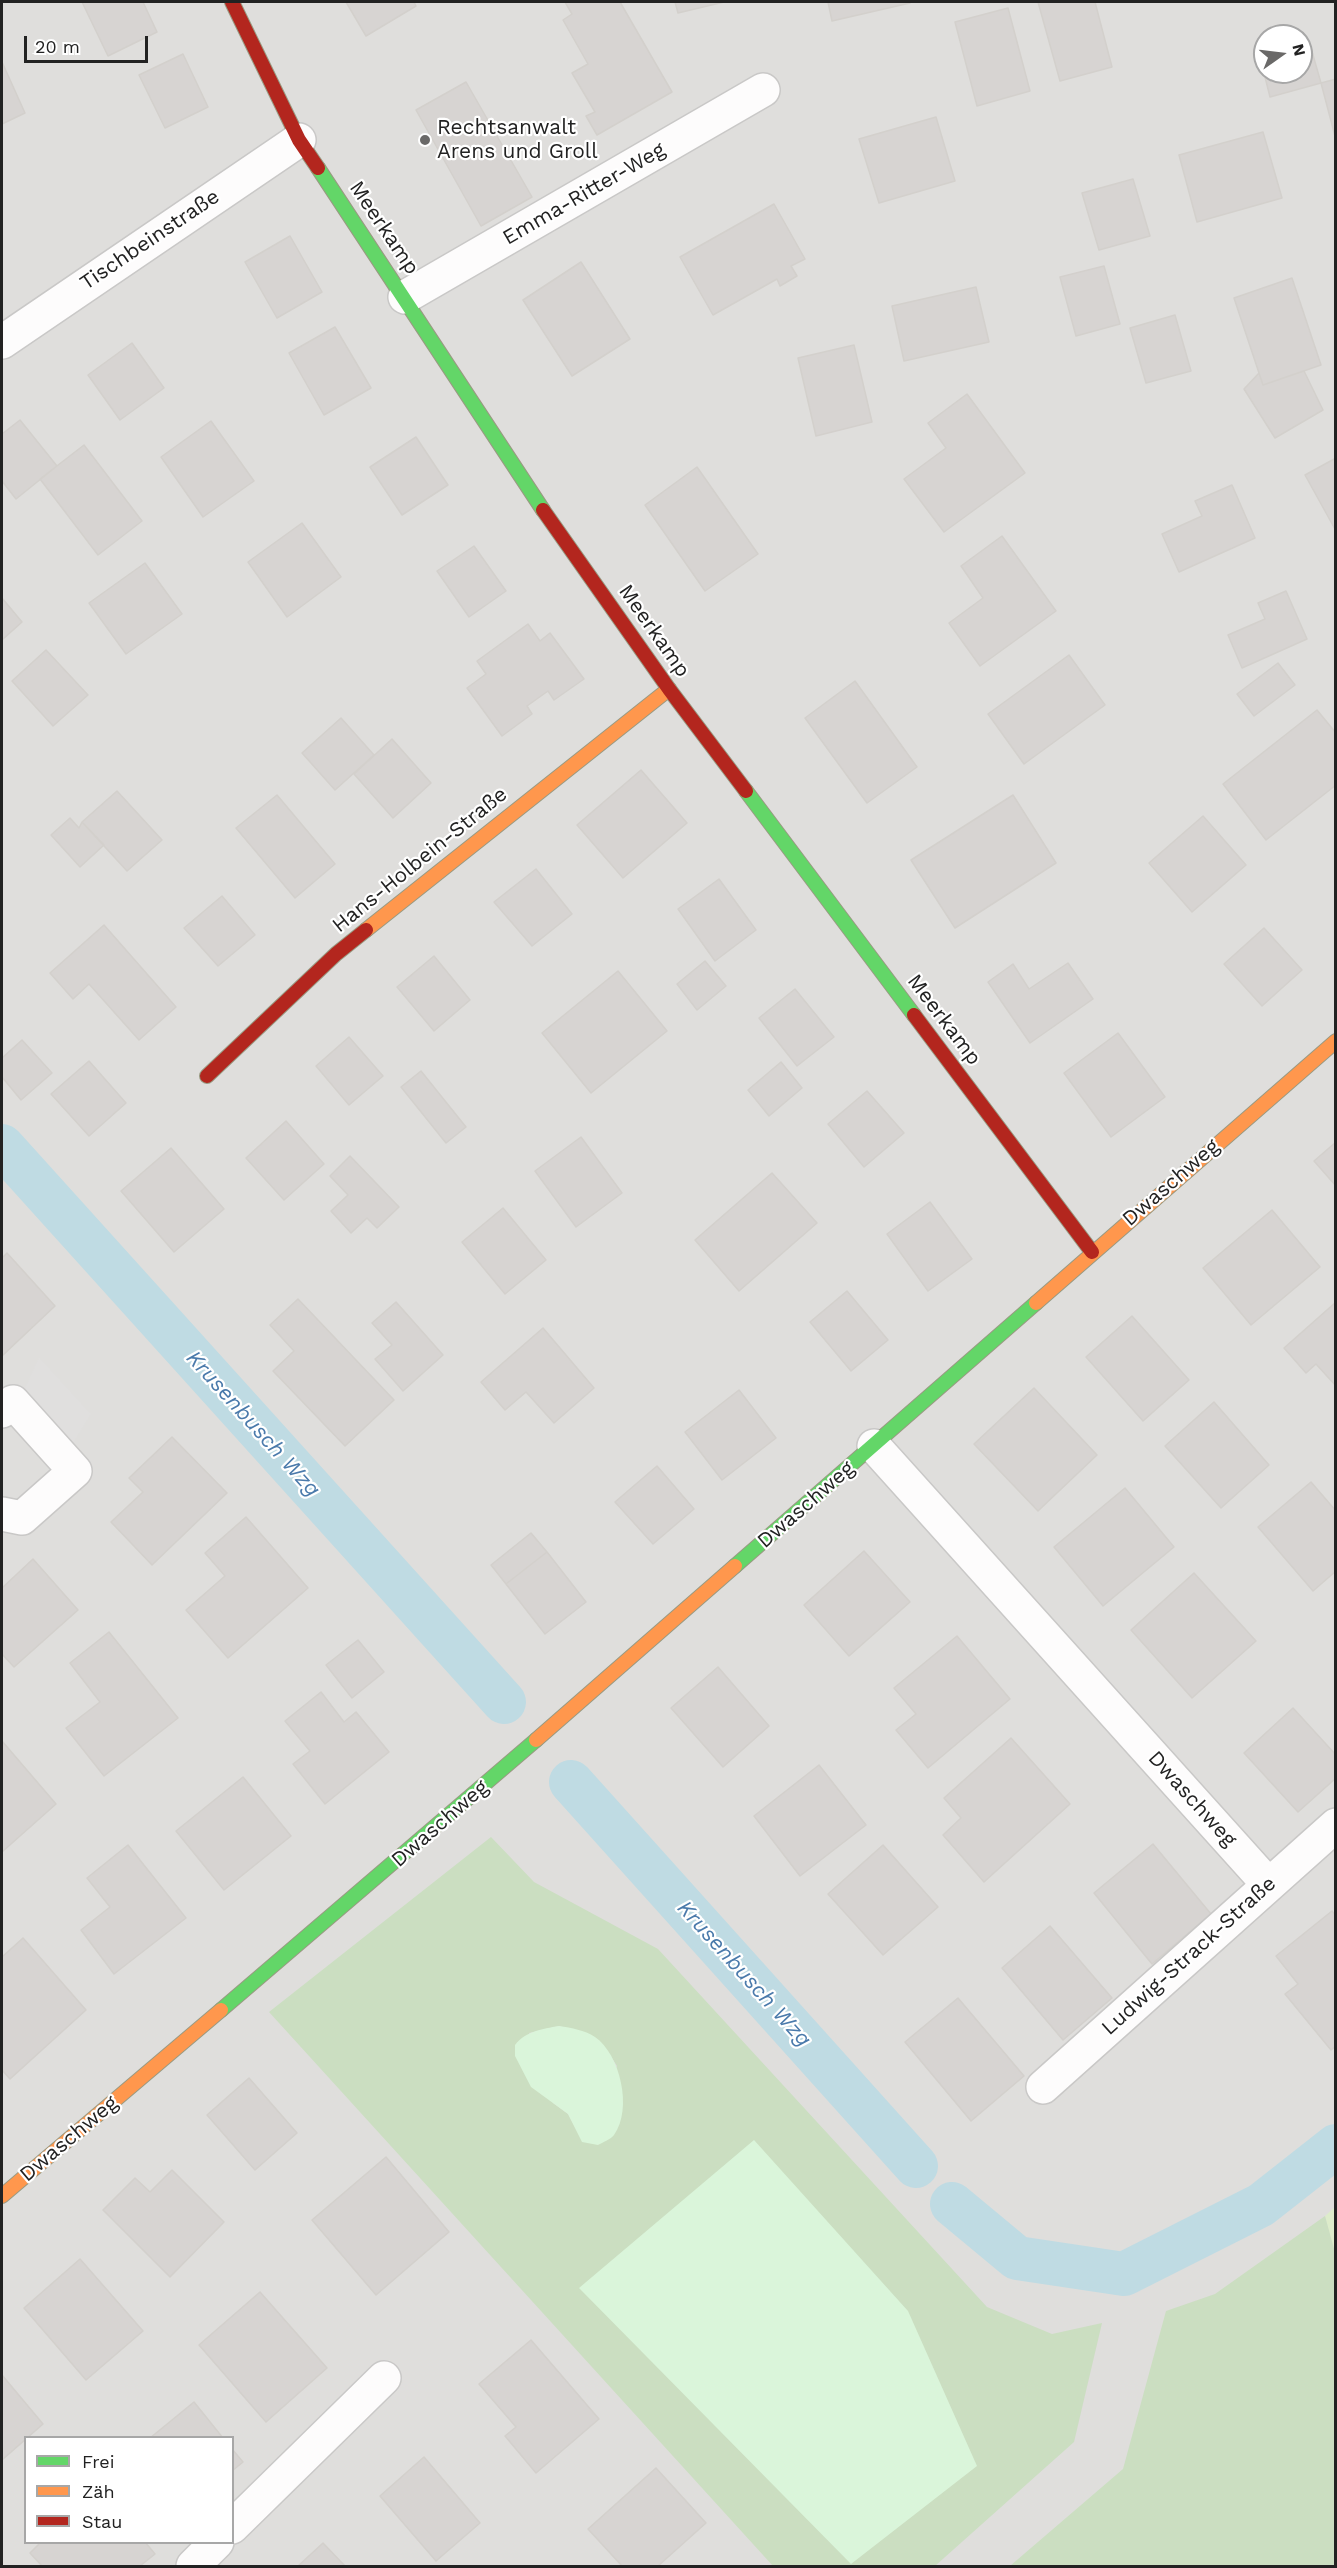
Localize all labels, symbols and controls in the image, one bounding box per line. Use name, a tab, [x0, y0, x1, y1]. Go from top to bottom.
scale bar	[27, 24, 152, 62]
north arrow	[1253, 24, 1313, 84]
text: 20 m	[35, 36, 80, 57]
text: N	[1288, 42, 1310, 58]
place label: Rechtsanwalt Arens und Groll	[437, 115, 598, 165]
marker: Rechtsanwalt Arens und Groll	[418, 133, 432, 147]
street label: Emma-Ritter-Weg	[498, 137, 670, 251]
street label: Meerkamp	[344, 176, 424, 280]
street label: Tischbeinstraße	[76, 184, 224, 296]
street label: Meerkamp	[613, 580, 695, 682]
street label: Hans-Holbein-Straße	[327, 782, 513, 938]
street label: Meerkamp	[902, 970, 986, 1070]
street label: Dwaschweg	[1117, 1134, 1225, 1232]
water label: Krusenbusch Wzg	[180, 1345, 326, 1503]
street label: Dwaschweg	[752, 1456, 860, 1554]
street label: Dwaschweg	[1142, 1746, 1242, 1852]
street label: Dwaschweg	[386, 1775, 494, 1873]
street label: Ludwig-Strack-Straße	[1097, 1871, 1281, 2041]
water label: Krusenbusch Wzg	[671, 1895, 817, 2053]
street label: Dwaschweg	[15, 2091, 123, 2187]
legend	[24, 2436, 234, 2544]
text: Frei	[82, 2451, 114, 2472]
text: Zäh	[82, 2481, 115, 2502]
text: Stau	[82, 2511, 122, 2532]

